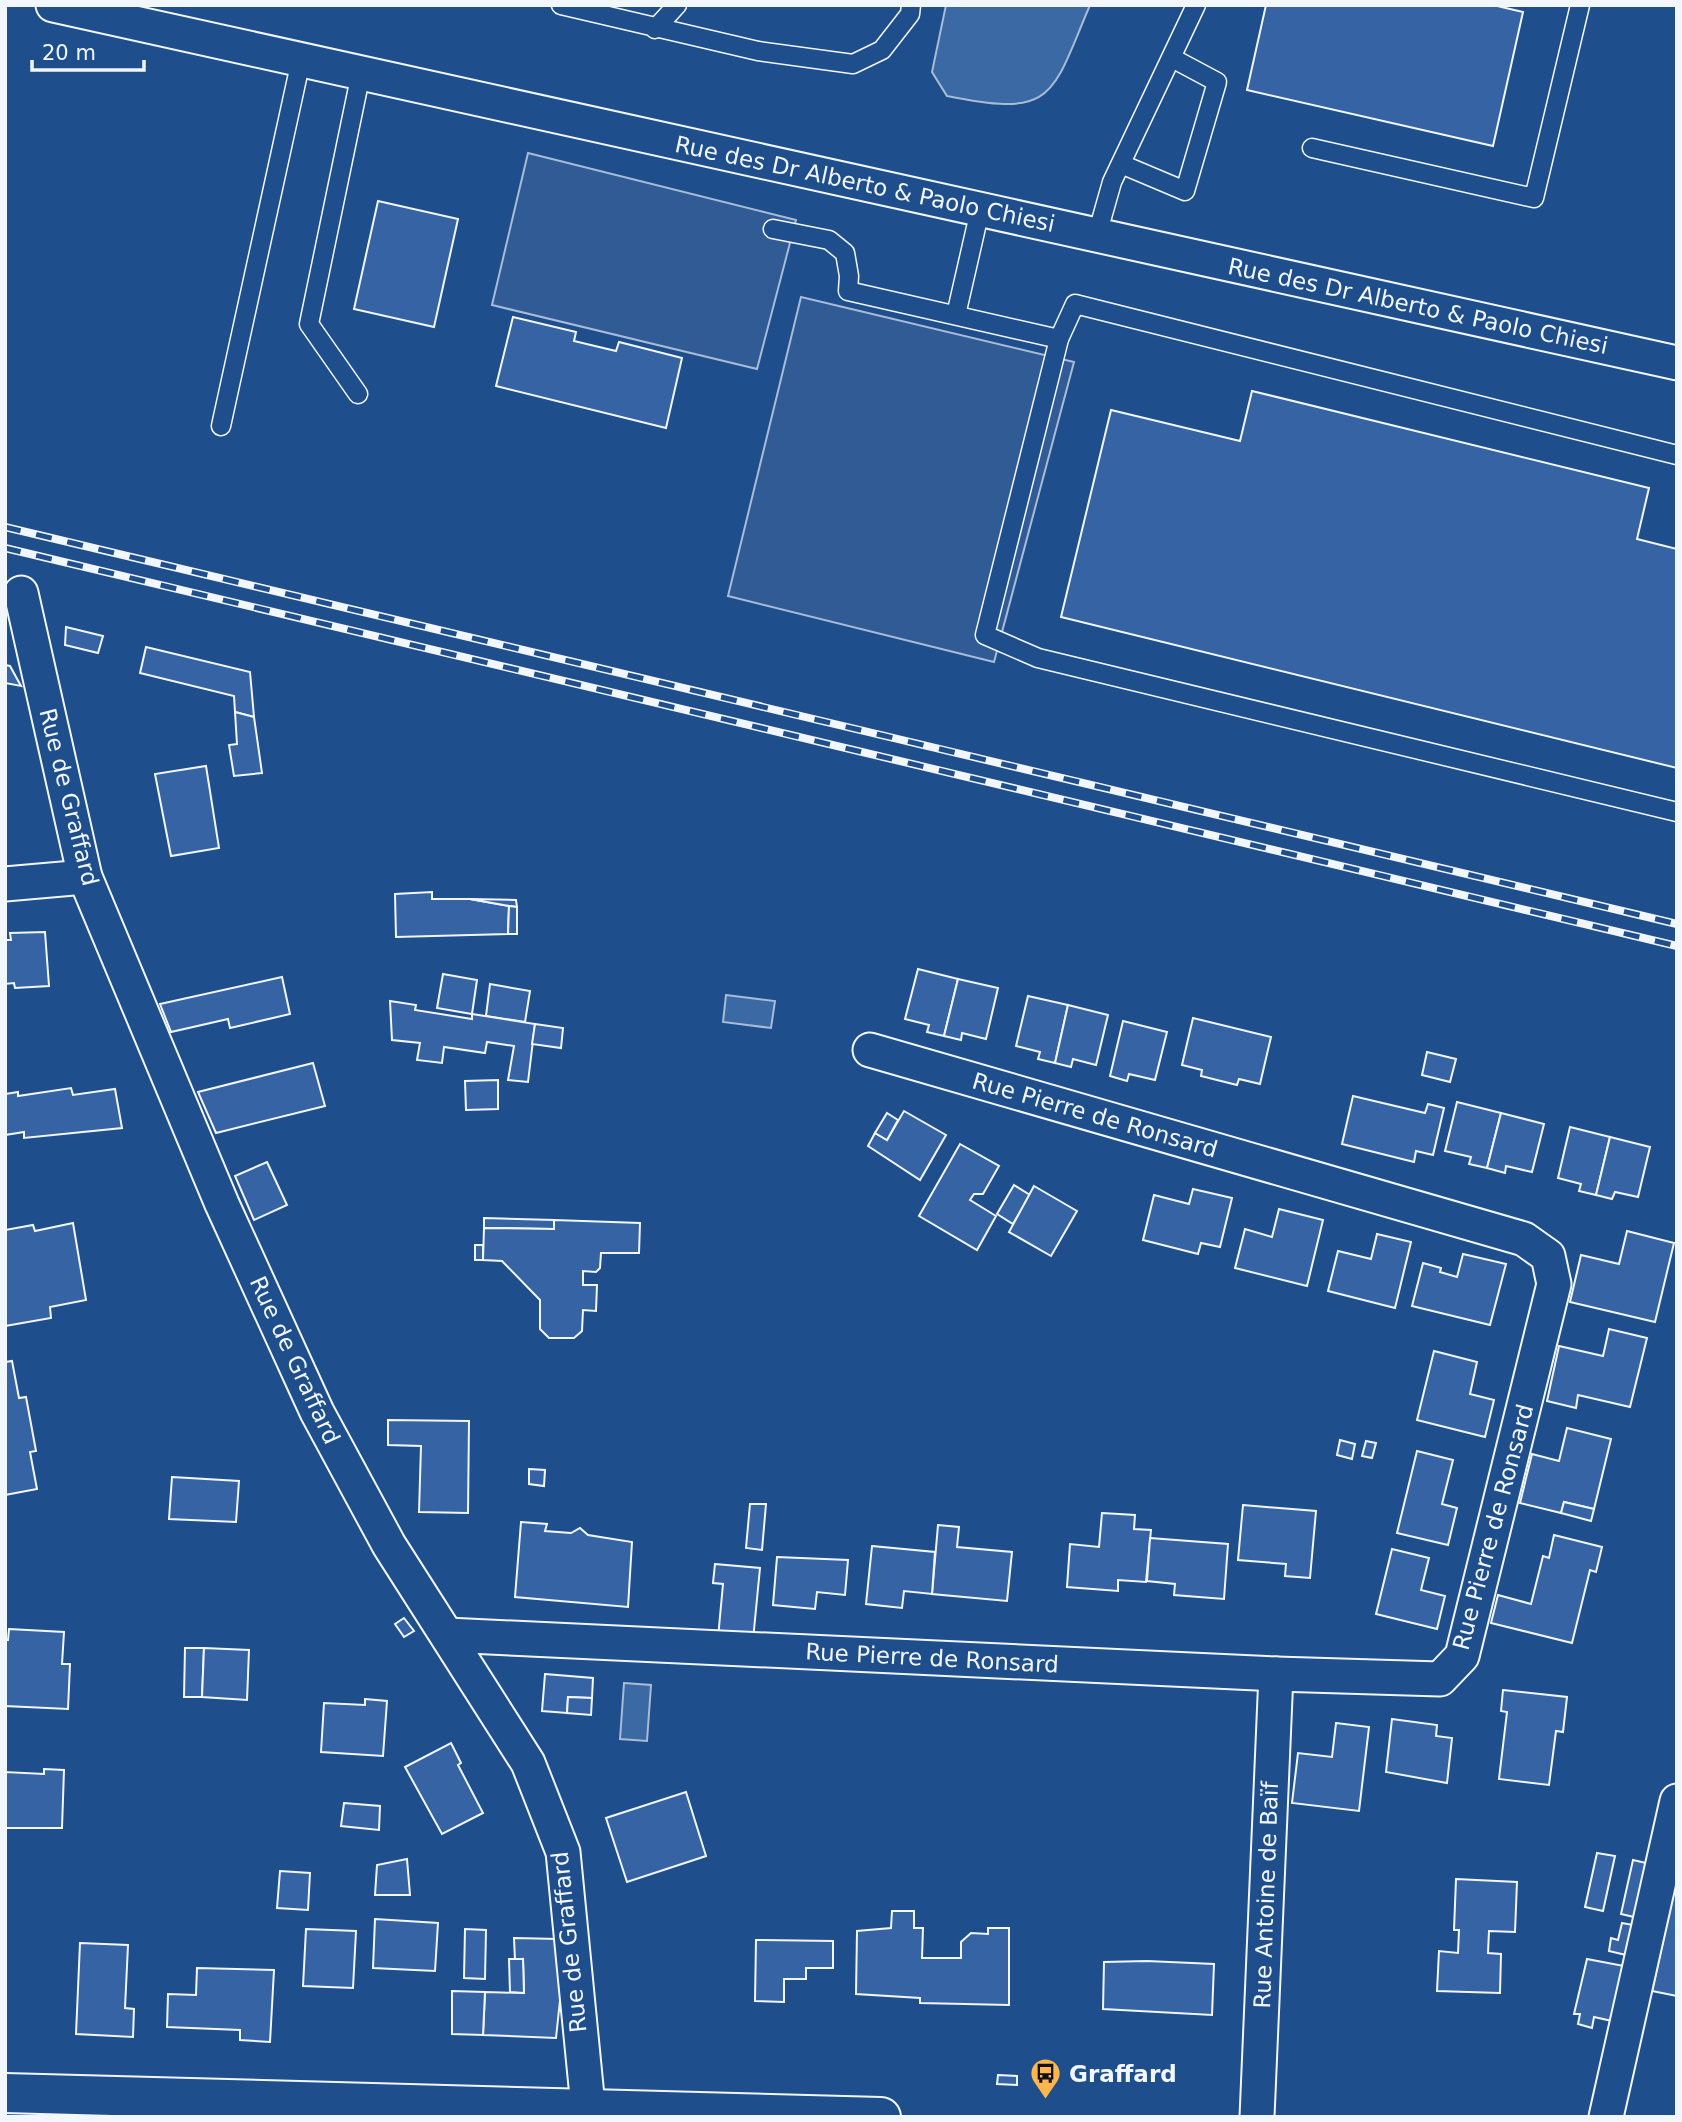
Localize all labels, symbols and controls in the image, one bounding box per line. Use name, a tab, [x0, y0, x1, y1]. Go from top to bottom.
scale bar	[32, 28, 144, 72]
text: 20 m	[42, 41, 96, 65]
street label: Rue des Dr Alberto & Paolo Chiesi	[673, 131, 1057, 237]
street label: Rue des Dr Alberto & Paolo Chiesi	[1226, 253, 1610, 359]
street label: Rue de Graffard	[34, 706, 104, 888]
street label: Rue Pierre de Ronsard	[969, 1068, 1221, 1162]
street label: Rue de Graffard	[245, 1272, 345, 1448]
street label: Rue Pierre de Ronsard	[1448, 1401, 1538, 1653]
street label: Rue Pierre de Ronsard	[805, 1638, 1059, 1678]
street label: Rue Antoine de Baïf	[1249, 1780, 1283, 2009]
street label: Rue de Graffard	[547, 1850, 591, 2034]
bus stop icon: Graffard	[1029, 2057, 1063, 2101]
place label: Graffard	[1069, 2061, 1177, 2087]

